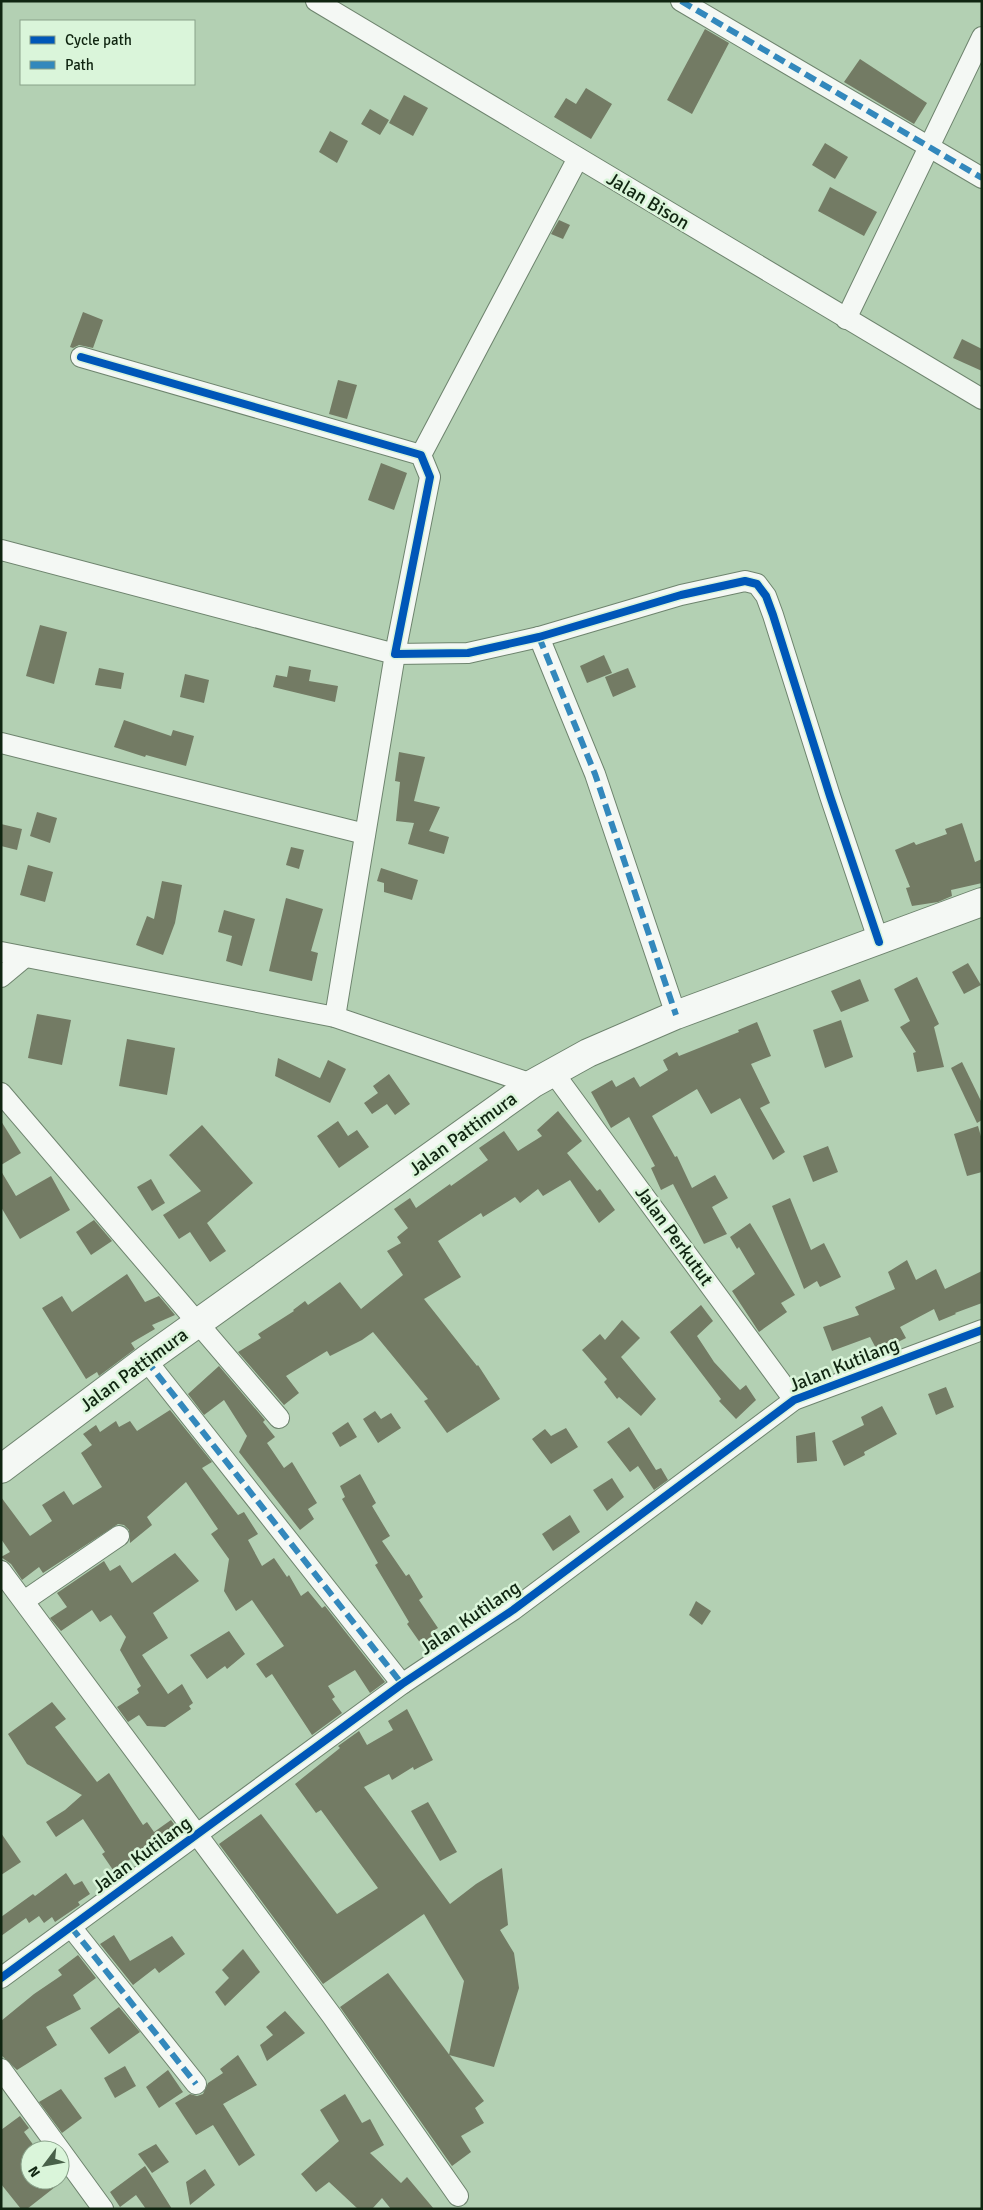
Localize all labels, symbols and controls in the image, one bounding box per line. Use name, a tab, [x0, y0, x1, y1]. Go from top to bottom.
legend	[20, 20, 195, 85]
text: Cycle path	[65, 31, 132, 49]
text: Path	[65, 56, 94, 74]
street label: Jalan Bison	[602, 167, 694, 235]
street label: Jalan Pattimura	[404, 1087, 522, 1181]
street label: Jalan Perkutut	[630, 1181, 718, 1291]
street label: Jalan Pattimura	[75, 1323, 193, 1417]
street label: Jalan Kutilang	[786, 1332, 902, 1398]
street label: Jalan Kutilang	[415, 1576, 525, 1660]
street label: Jalan Kutilang	[88, 1811, 196, 1899]
north arrow	[20, 2140, 70, 2190]
text: N	[25, 2163, 44, 2180]

